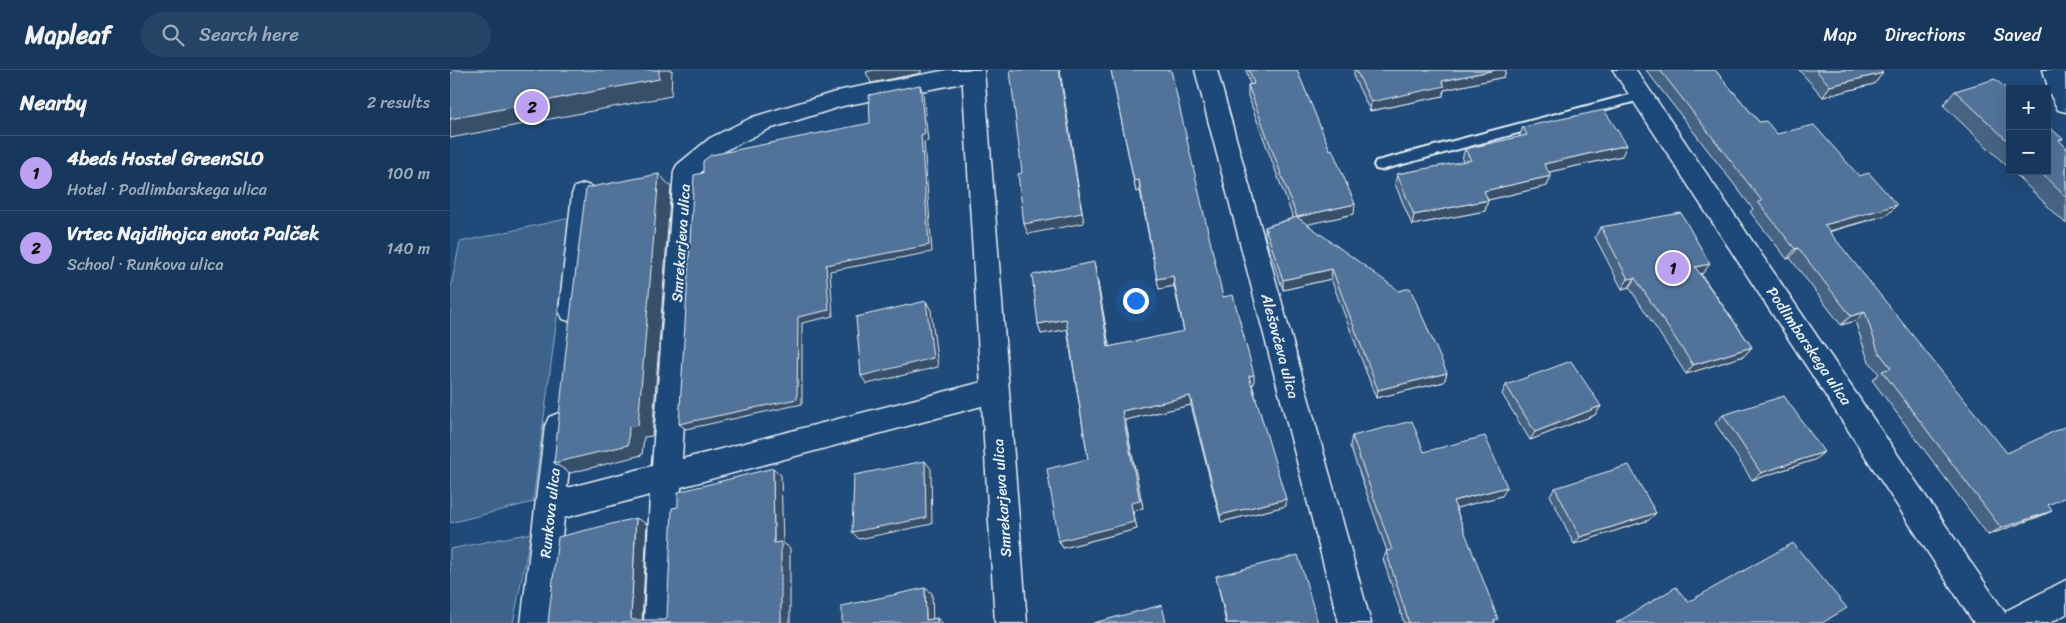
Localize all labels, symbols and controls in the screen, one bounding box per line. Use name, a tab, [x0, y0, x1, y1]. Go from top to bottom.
search box	[141, 12, 491, 57]
text: Mapleaf	[25, 14, 111, 56]
text: Search here	[199, 18, 299, 51]
text: Map	[1824, 19, 1857, 51]
text: Directions	[1885, 19, 1966, 51]
text: Saved	[1994, 19, 2041, 51]
icon: search	[159, 21, 187, 49]
text: Nearby	[20, 84, 86, 122]
map controls	[2006, 85, 2051, 175]
button: +	[2006, 85, 2051, 130]
text: 2 results	[367, 88, 430, 117]
pin: 2	[516, 88, 548, 126]
button: −	[2006, 130, 2051, 175]
text: 4beds Hostel GreenSLO	[67, 142, 264, 175]
text: 1	[33, 159, 39, 188]
text: 100 m	[386, 159, 430, 188]
text: Hotel · Podlimbarskega ulica	[67, 175, 267, 204]
street label: Smrekarjeva ulica	[664, 183, 698, 303]
text: Vrtec Najdihojca enota Palček	[67, 217, 319, 250]
text: 2	[31, 234, 41, 263]
text: 140 m	[387, 234, 430, 263]
pin: 1	[1657, 249, 1689, 287]
text: School · Runkova ulica	[67, 250, 224, 279]
street label: Podlimbarskega ulica	[1759, 281, 1859, 411]
your location	[1123, 288, 1149, 314]
street label: Alešovčeva ulica	[1253, 290, 1307, 402]
street label: Smrekarjeva ulica	[985, 438, 1019, 558]
street label: Runkova ulica	[532, 466, 568, 559]

